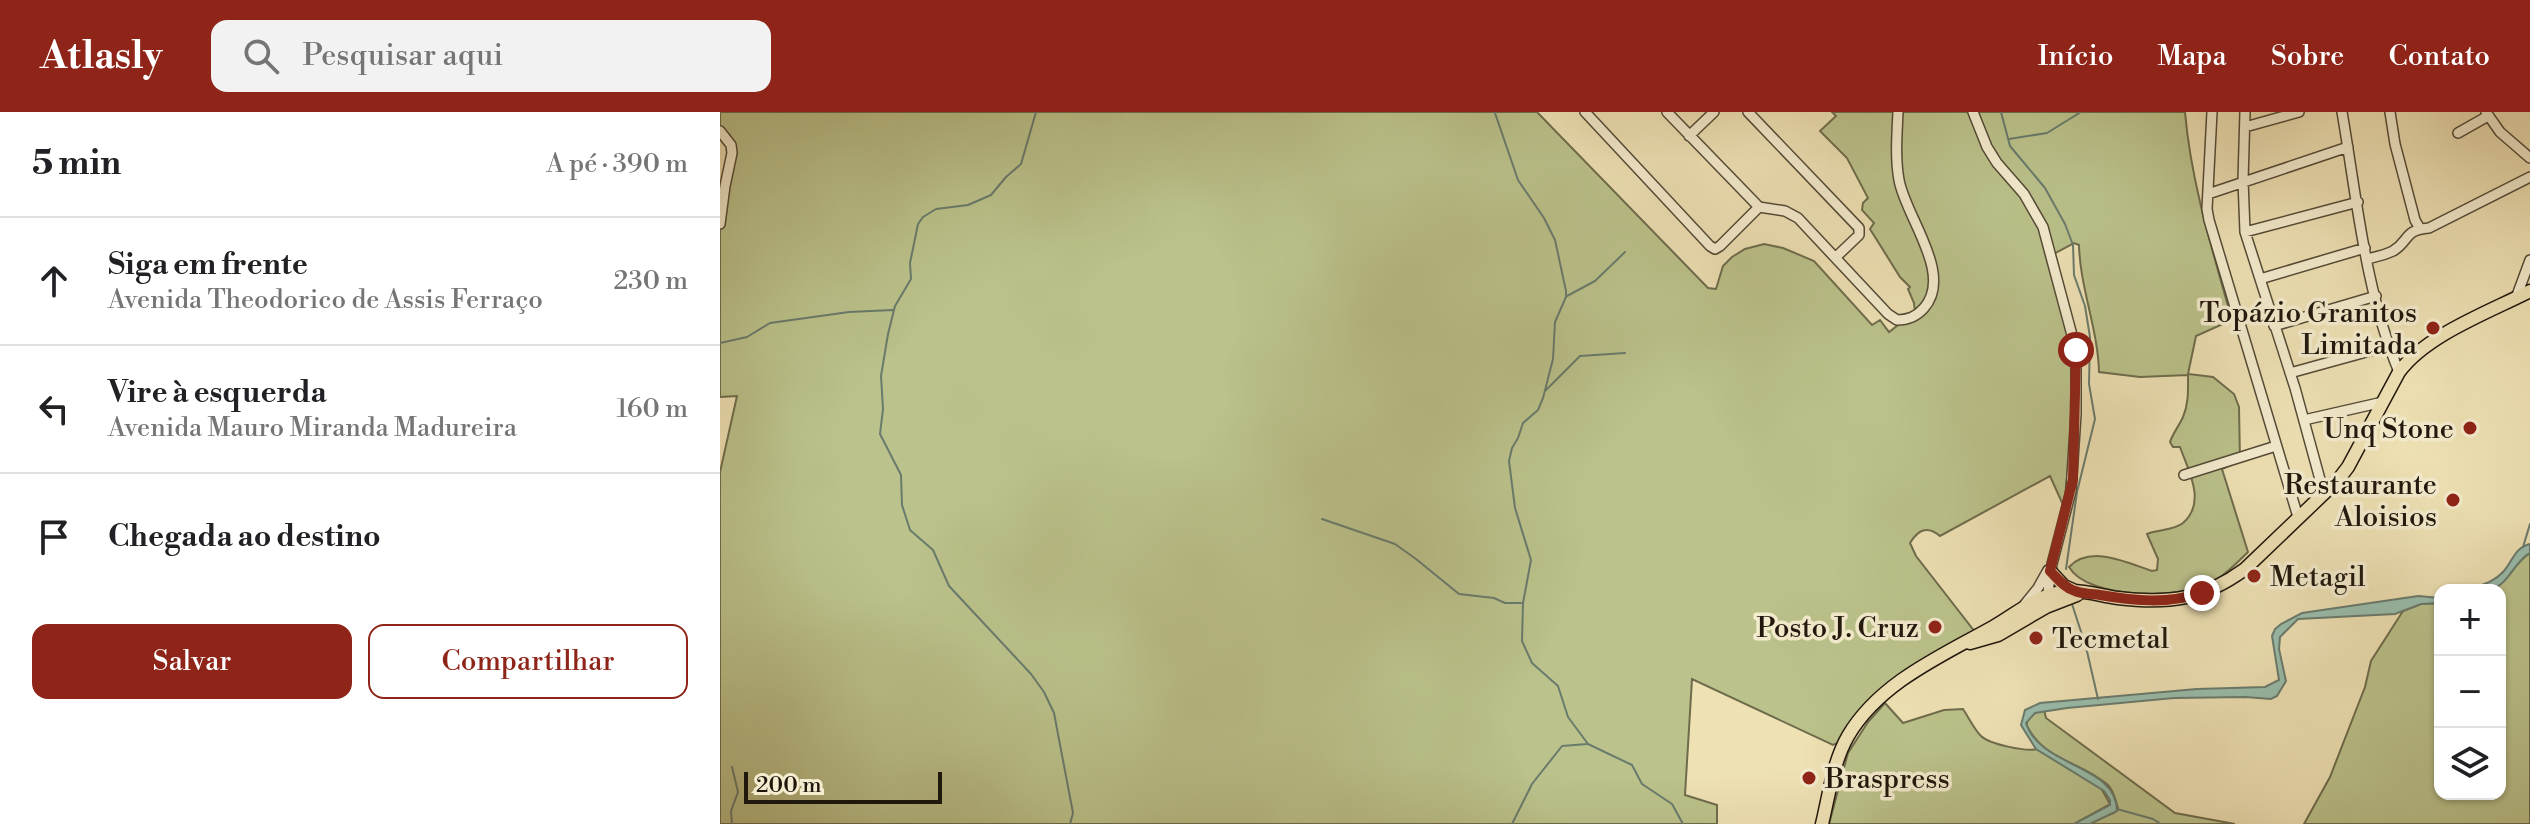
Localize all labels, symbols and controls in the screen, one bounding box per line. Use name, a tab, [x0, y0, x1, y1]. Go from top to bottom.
search box	[211, 20, 771, 92]
text: Atlasly	[40, 33, 163, 80]
icon: search	[239, 34, 283, 78]
text: Pesquisar aqui	[303, 37, 503, 75]
text: Início	[2038, 39, 2113, 74]
text: Mapa	[2157, 39, 2227, 74]
text: Sobre	[2271, 39, 2344, 74]
text: Contato	[2388, 39, 2490, 74]
text: 5 min	[32, 143, 121, 185]
text: A pé · 390 m	[546, 148, 688, 180]
text: Siga em frente	[108, 246, 308, 284]
icon: ahead	[32, 259, 76, 303]
text: 230 m	[613, 265, 688, 297]
text: Avenida Theodorico de Assis Ferraço	[108, 284, 543, 316]
place label: Topázio Granitos Limitada	[2200, 296, 2418, 363]
marker: Topázio Granitos Limitada	[2424, 319, 2442, 337]
route start	[2058, 332, 2094, 368]
text: Vire à esquerda	[108, 374, 327, 412]
icon: left	[32, 387, 76, 431]
text: 160 m	[617, 393, 688, 425]
text: Avenida Mauro Miranda Madureira	[108, 412, 517, 444]
place label: Unq Stone	[2323, 412, 2454, 447]
marker: Unq Stone	[2461, 419, 2479, 437]
place label: Restaurante Aloisios	[2284, 468, 2437, 535]
marker: Restaurante Aloisios	[2444, 491, 2462, 509]
icon: arrive	[32, 515, 76, 559]
text: Chegada ao destino	[108, 518, 381, 556]
place label: Metagil	[2270, 560, 2365, 595]
marker: Metagil	[2245, 567, 2263, 585]
route end	[2184, 575, 2220, 611]
map controls	[2434, 584, 2506, 800]
button: +	[2434, 584, 2506, 656]
place label: Posto J. Cruz	[1756, 611, 1919, 646]
marker: Posto J. Cruz	[1926, 618, 1944, 636]
place label: Tecmetal	[2052, 622, 2169, 657]
button: Salvar	[32, 624, 352, 699]
button: Compartilhar	[368, 624, 688, 699]
marker: Tecmetal	[2027, 629, 2045, 647]
button: −	[2434, 656, 2506, 728]
button: layers	[2434, 728, 2506, 800]
place label: Braspress	[1824, 762, 1950, 797]
scale bar	[744, 768, 942, 804]
marker: Braspress	[1800, 769, 1818, 787]
text: 200 m	[756, 772, 822, 799]

